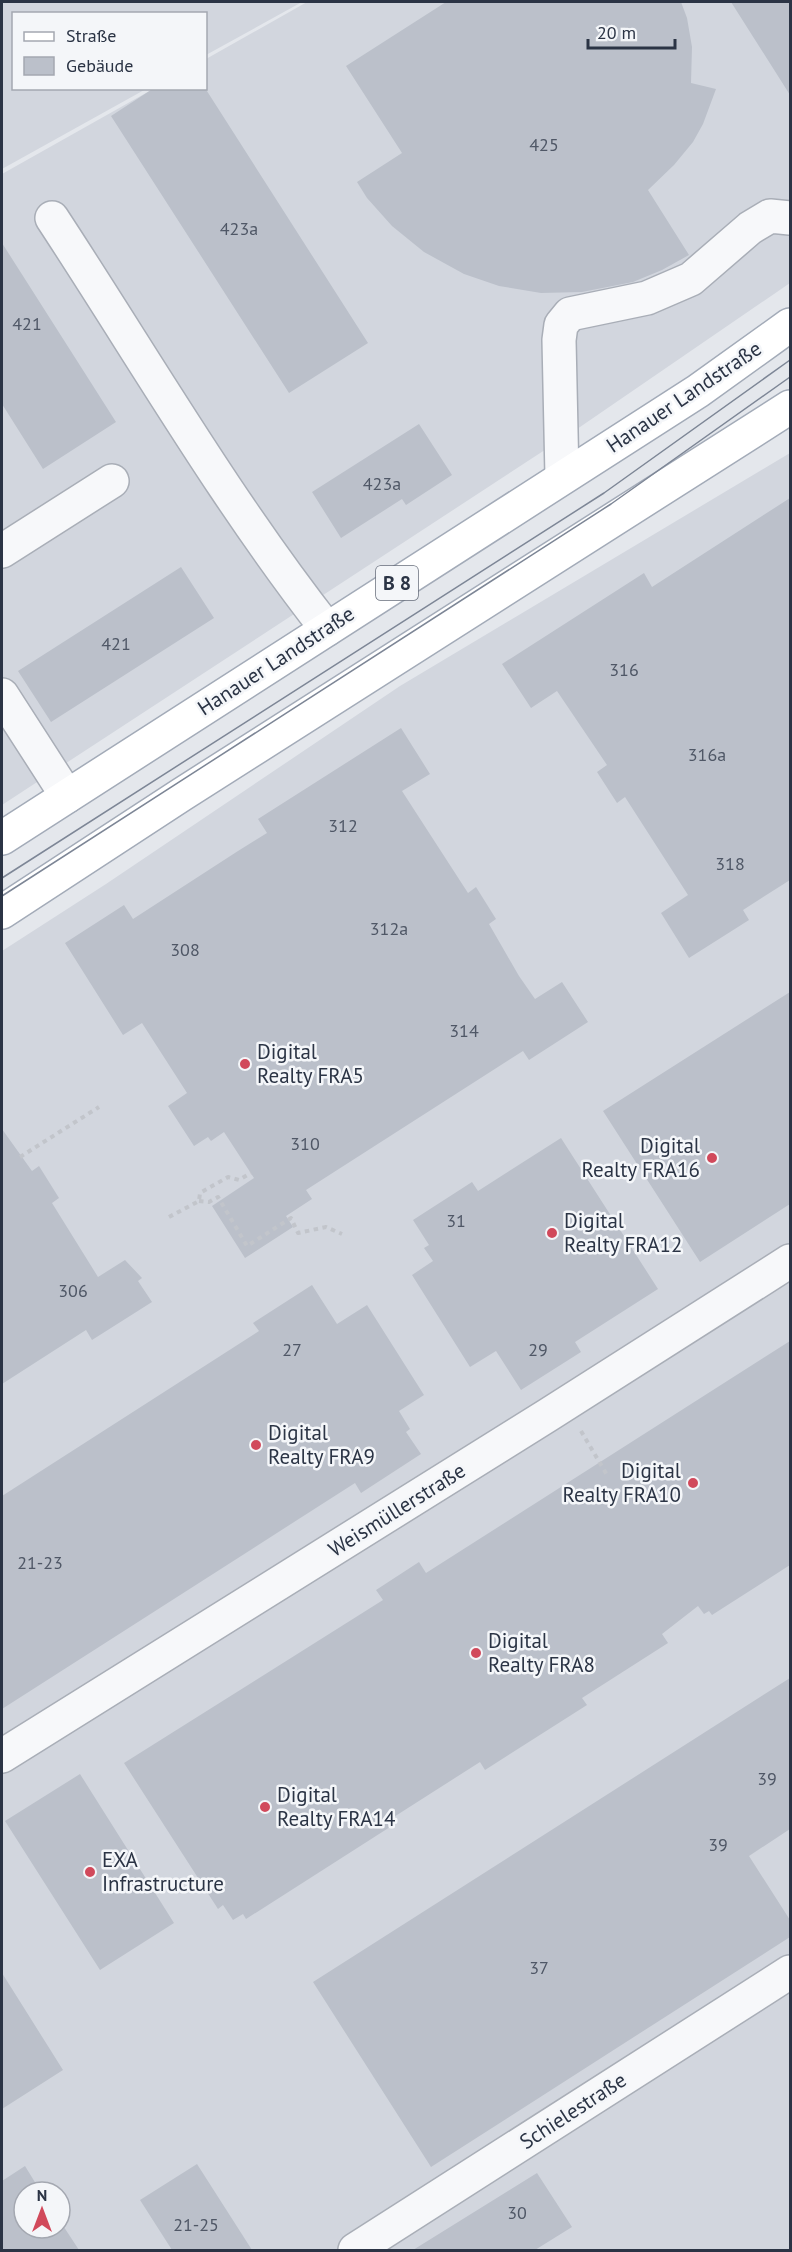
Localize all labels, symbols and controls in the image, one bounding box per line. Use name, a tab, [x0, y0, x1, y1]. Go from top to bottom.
legend	[12, 12, 207, 90]
scale bar	[588, 12, 675, 50]
text: 20 m	[597, 21, 636, 44]
text: Straße	[66, 24, 117, 47]
text: Gebäude	[66, 54, 133, 77]
house number: 425	[529, 133, 559, 156]
house number: 423a	[220, 217, 258, 240]
house number: 421	[12, 312, 42, 335]
street label: Hanauer Landstraße	[601, 335, 766, 459]
house number: 423a	[363, 472, 401, 495]
road number: B 8	[376, 566, 418, 600]
street label: Hanauer Landstraße	[192, 600, 359, 721]
house number: 421	[101, 632, 131, 655]
house number: 316	[609, 658, 639, 681]
house number: 316a	[688, 743, 726, 766]
house number: 312	[328, 814, 358, 837]
house number: 318	[715, 852, 745, 875]
house number: 312a	[370, 917, 408, 940]
house number: 308	[170, 938, 200, 961]
house number: 314	[449, 1019, 479, 1042]
place label: Digital Realty FRA5	[257, 1038, 364, 1089]
marker: Digital Realty FRA5	[238, 1057, 252, 1071]
house number: 310	[290, 1132, 320, 1155]
place label: Digital Realty FRA16	[582, 1132, 700, 1183]
marker: Digital Realty FRA16	[705, 1151, 719, 1165]
place label: Digital Realty FRA12	[564, 1207, 682, 1258]
house number: 31	[446, 1209, 466, 1232]
marker: Digital Realty FRA12	[545, 1226, 559, 1240]
house number: 306	[58, 1279, 88, 1302]
house number: 27	[282, 1338, 302, 1361]
house number: 29	[528, 1338, 548, 1361]
place label: Digital Realty FRA9	[268, 1419, 375, 1470]
marker: Digital Realty FRA9	[249, 1438, 263, 1452]
street label: Weismüllerstraße	[323, 1457, 470, 1563]
place label: Digital Realty FRA10	[563, 1457, 681, 1508]
marker: Digital Realty FRA10	[686, 1476, 700, 1490]
house number: 21-23	[17, 1551, 63, 1574]
place label: Digital Realty FRA8	[488, 1627, 595, 1678]
marker: Digital Realty FRA8	[469, 1646, 483, 1660]
house number: 39	[757, 1767, 777, 1790]
place label: Digital Realty FRA14	[277, 1781, 395, 1832]
marker: Digital Realty FRA14	[258, 1800, 272, 1814]
house number: 39	[708, 1833, 728, 1856]
place label: EXA Infrastructure	[102, 1846, 224, 1897]
marker: EXA Infrastructure	[83, 1865, 97, 1879]
house number: 37	[529, 1956, 549, 1979]
street label: Schielestraße	[514, 2066, 631, 2155]
north arrow	[12, 2180, 72, 2240]
text: N	[37, 2185, 47, 2205]
house number: 30	[507, 2201, 527, 2224]
house number: 21-25	[173, 2213, 219, 2236]

